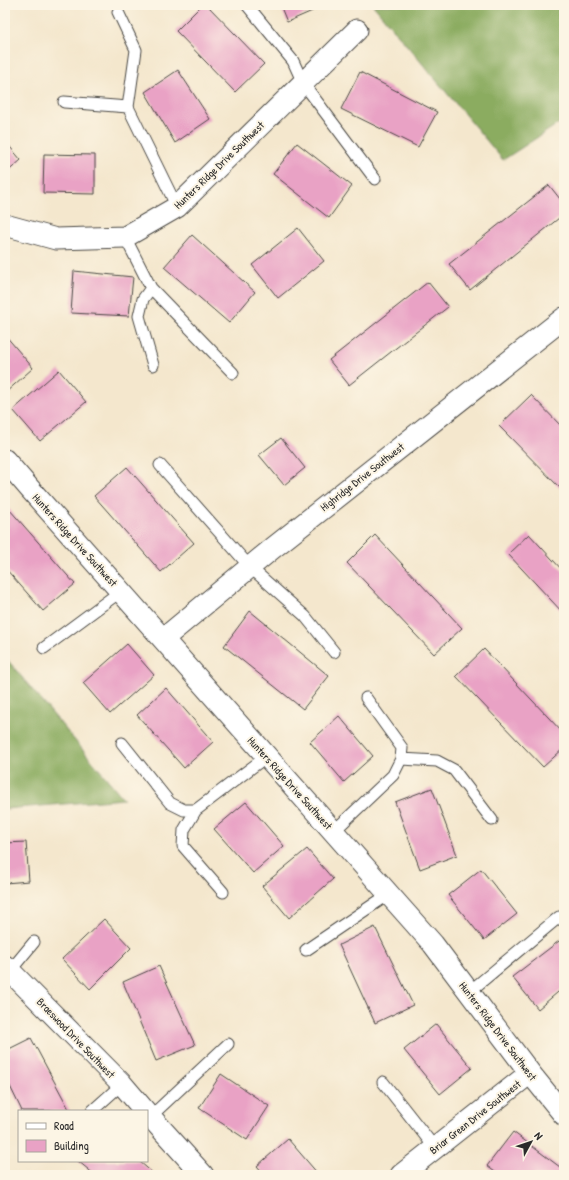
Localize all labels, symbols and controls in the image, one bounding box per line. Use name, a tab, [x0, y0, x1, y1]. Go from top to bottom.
street label: Hunters Ridge Drive Southwest	[171, 118, 267, 212]
street label: Highridge Drive Southwest	[317, 440, 407, 514]
street label: Hunters Ridge Drive Southwest	[30, 491, 121, 590]
street label: Hunters Ridge Drive Southwest	[245, 734, 336, 833]
street label: Hunters Ridge Drive Southwest	[456, 979, 540, 1083]
street label: Braeswood Drive Southwest	[34, 995, 118, 1081]
street label: Briar Green Drive Southwest	[427, 1077, 524, 1157]
legend	[18, 1110, 148, 1162]
text: Road	[54, 1117, 74, 1134]
north arrow	[511, 1122, 551, 1162]
text: N	[531, 1129, 546, 1142]
text: Building	[54, 1137, 89, 1154]

